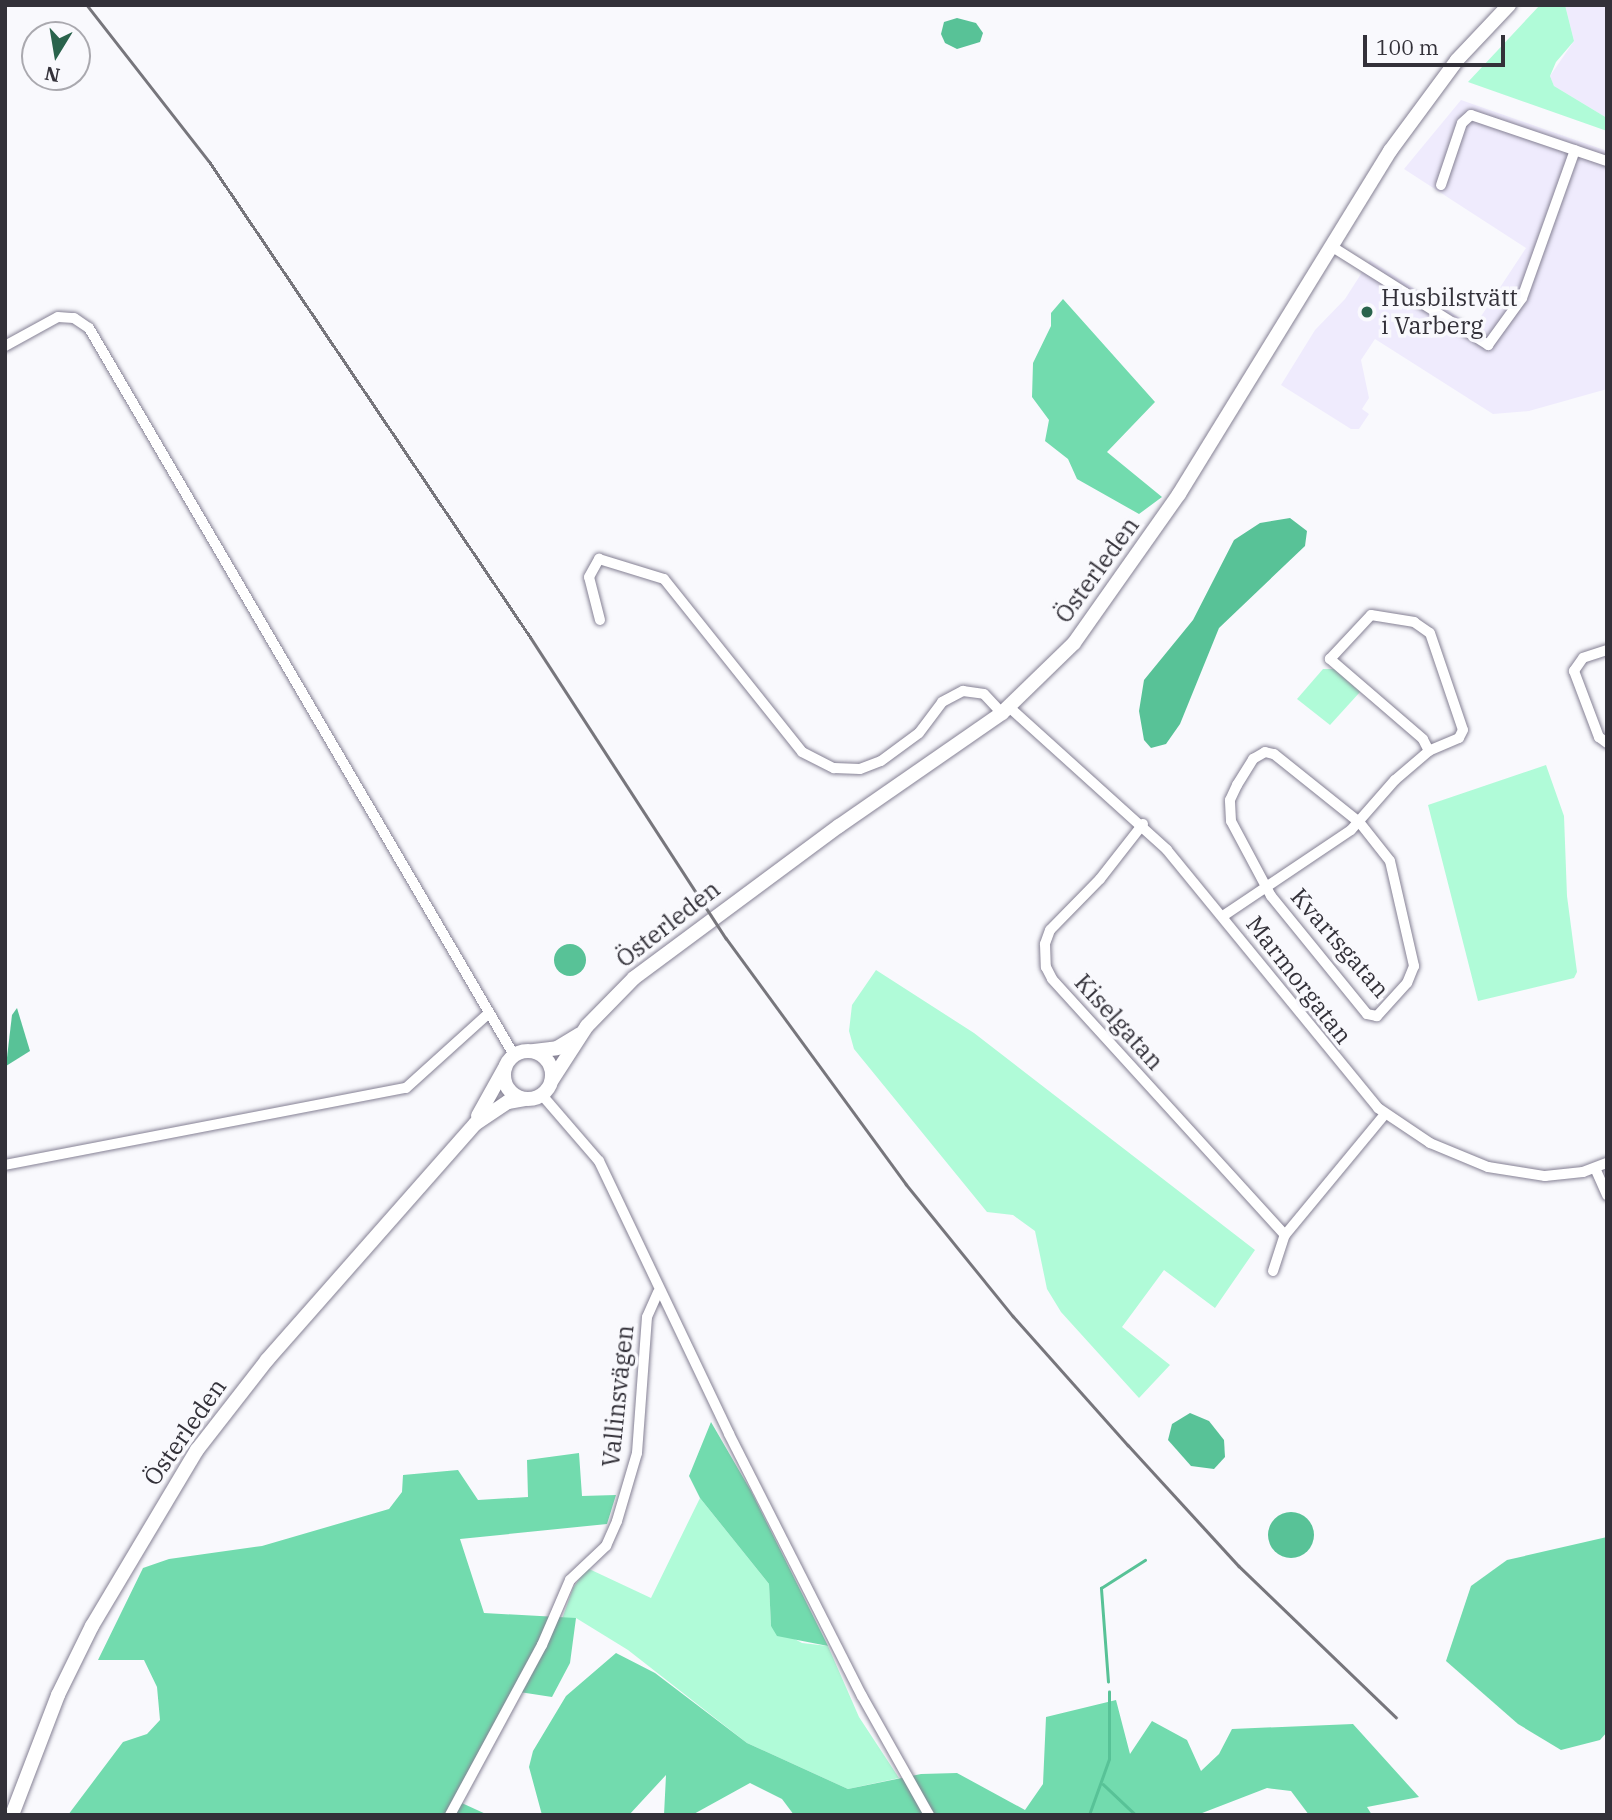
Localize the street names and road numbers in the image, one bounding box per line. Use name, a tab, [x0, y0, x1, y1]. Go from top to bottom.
street label: Österleden	[1049, 511, 1145, 629]
street label: Österleden	[610, 875, 726, 973]
street label: Kvartsgatan	[1285, 882, 1395, 1004]
street label: Marmorgatan	[1240, 910, 1358, 1050]
street label: Kiselgatan	[1068, 968, 1170, 1076]
street label: Vallinsvägen	[596, 1323, 640, 1469]
street label: Österleden	[138, 1373, 232, 1491]

